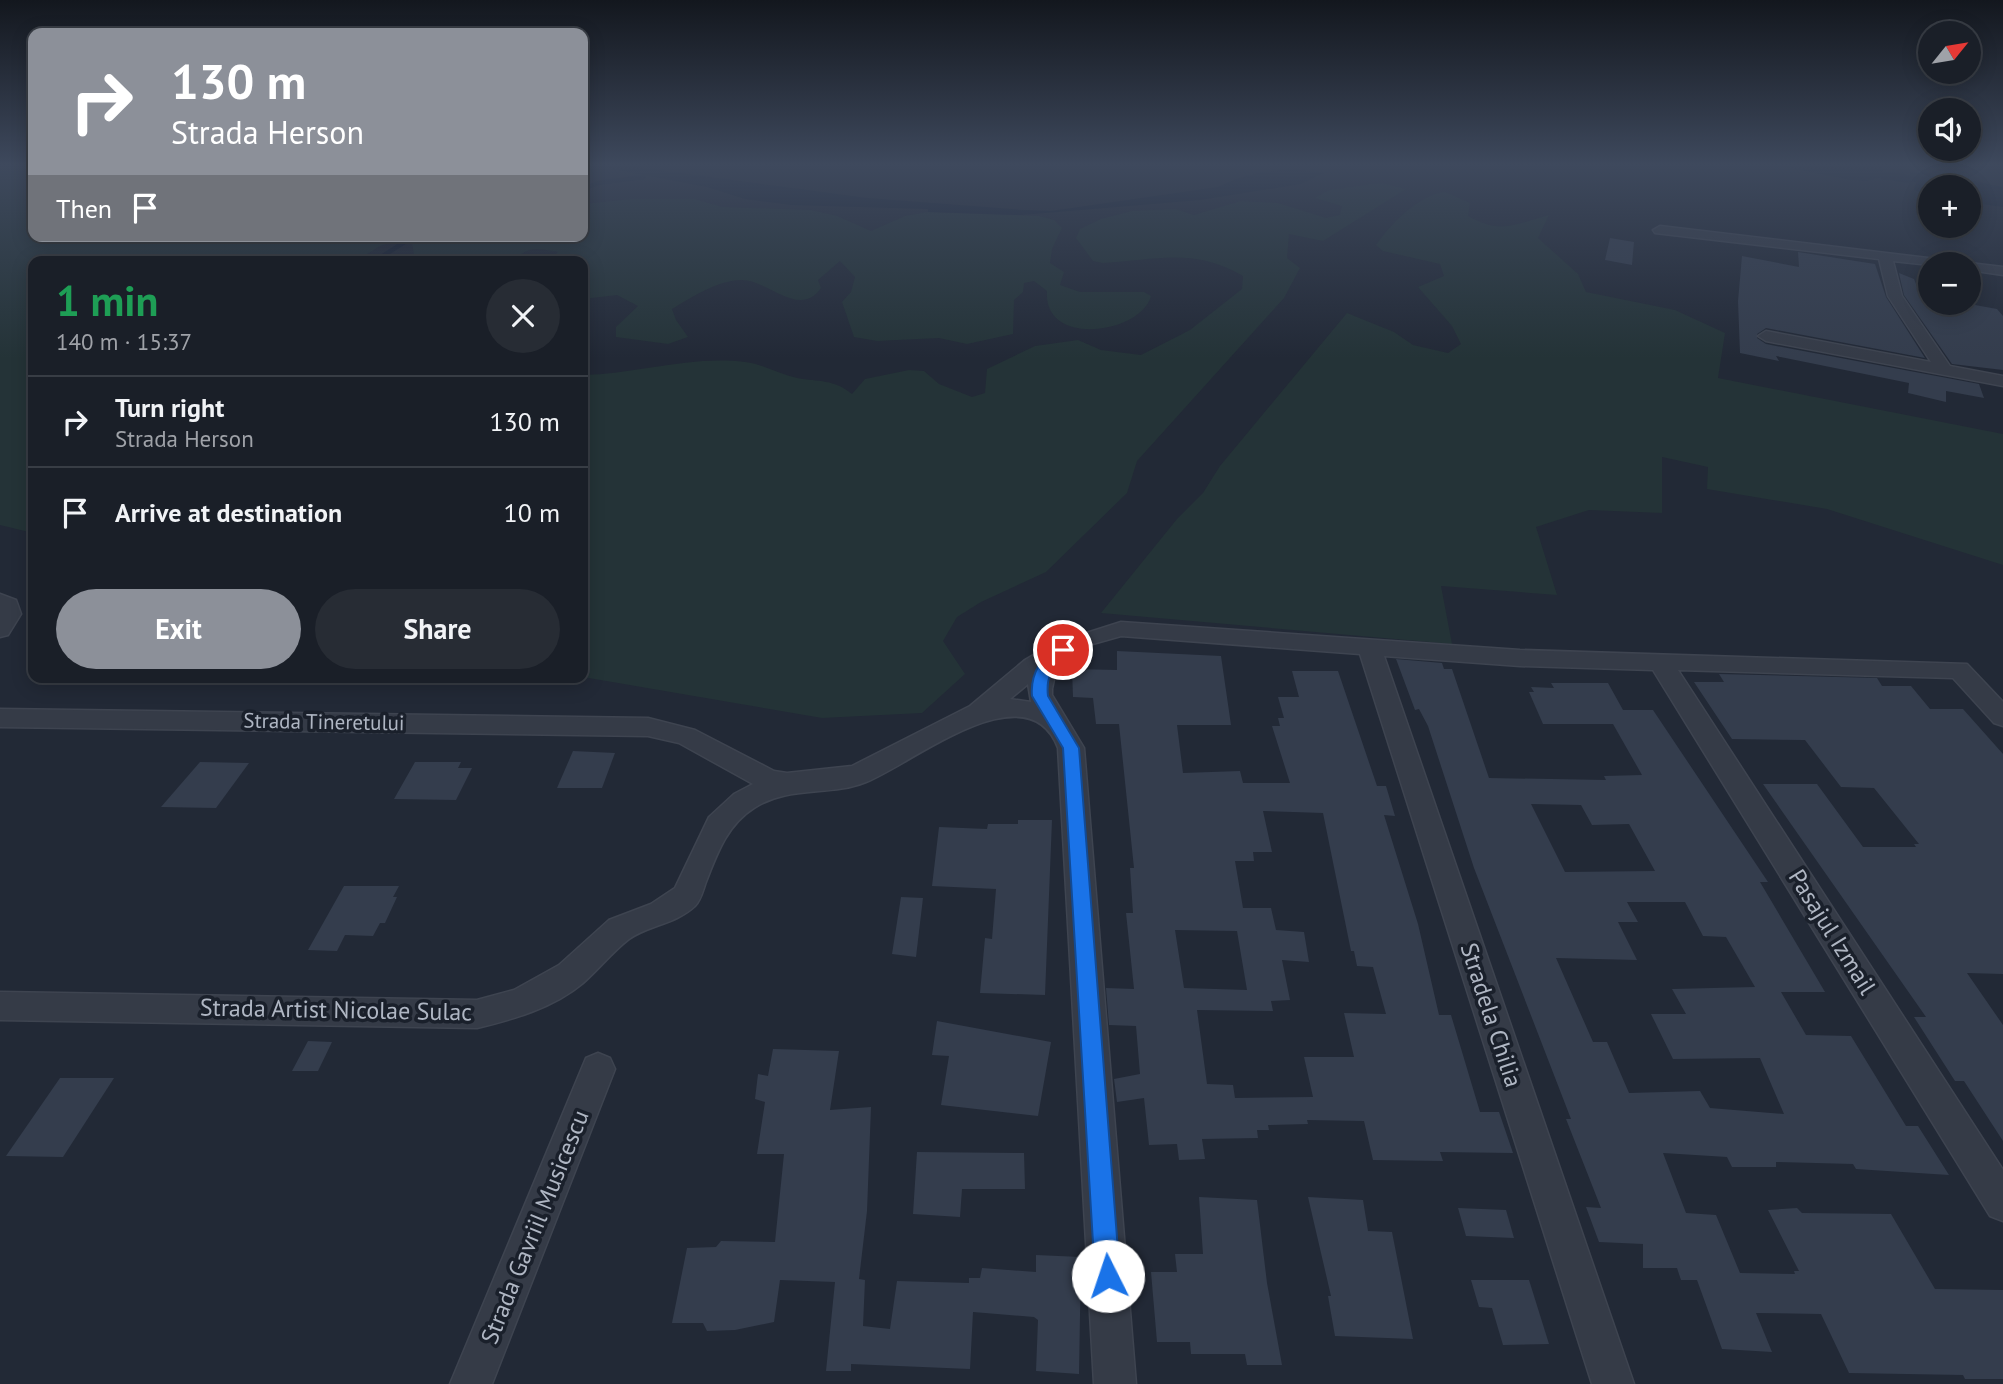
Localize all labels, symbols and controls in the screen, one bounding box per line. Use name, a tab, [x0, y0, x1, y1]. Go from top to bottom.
north arrow	[1918, 21, 1981, 84]
map controls	[1918, 21, 1981, 315]
text: 130 m	[171, 49, 306, 113]
icon: right	[56, 56, 147, 147]
button: sound	[1918, 98, 1981, 161]
text: Strada Herson	[171, 111, 364, 153]
button: +	[1918, 175, 1981, 238]
icon: arrive	[126, 189, 164, 227]
text: Then	[56, 192, 112, 225]
button: −	[1918, 252, 1981, 315]
text: 1 min	[56, 273, 158, 328]
button: close	[486, 279, 560, 353]
text: 140 m · 15:37	[56, 327, 192, 356]
text: Turn right	[115, 391, 224, 424]
icon: right	[56, 403, 94, 441]
text: 130 m	[489, 405, 560, 438]
text: Strada Herson	[115, 424, 254, 453]
icon: arrive	[56, 494, 94, 532]
text: Arrive at destination	[115, 496, 342, 529]
text: 10 m	[504, 496, 560, 529]
button: Exit	[56, 589, 301, 669]
button: Share	[315, 589, 560, 669]
pin	[1033, 620, 1093, 680]
icon: arrive	[1044, 631, 1082, 669]
street label: Strada Tineretului	[243, 707, 405, 736]
street label: Pasajul Izmail	[1782, 863, 1883, 1000]
street label: Stradela Chilia	[1454, 939, 1529, 1091]
street label: Strada Artist Nicolae Sulac	[200, 992, 473, 1027]
street label: Strada Gavriil Musicescu	[473, 1105, 596, 1348]
position arrow	[1071, 1239, 1145, 1313]

